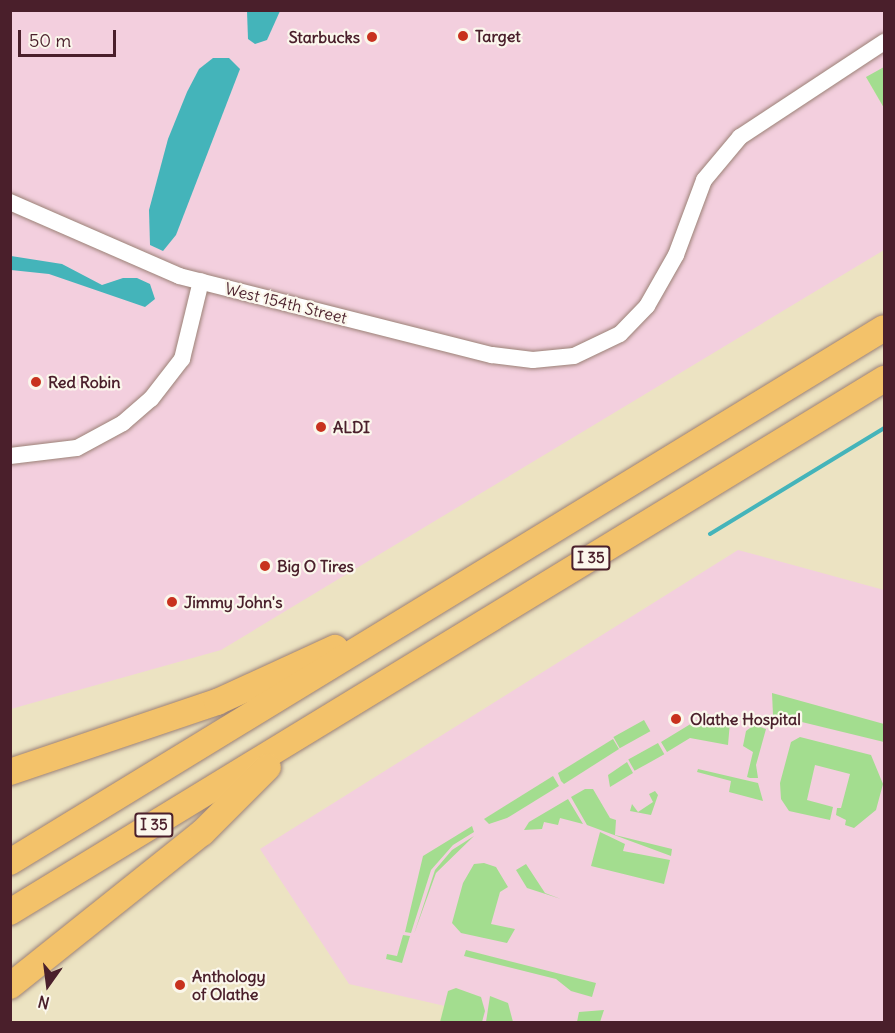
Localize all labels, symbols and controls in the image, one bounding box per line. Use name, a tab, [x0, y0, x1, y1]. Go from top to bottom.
scale bar	[21, 18, 118, 56]
place label: Target	[475, 26, 521, 46]
place label: Starbucks	[289, 27, 360, 47]
text: 50 m	[29, 29, 71, 52]
marker: Target	[456, 29, 470, 43]
marker: Starbucks	[365, 30, 379, 44]
street label: West 154th Street	[223, 279, 349, 327]
place label: Red Robin	[48, 372, 120, 392]
marker: Red Robin	[29, 375, 43, 389]
place label: ALDI	[333, 417, 370, 437]
marker: ALDI	[314, 420, 328, 434]
road number: I 35	[570, 546, 612, 570]
place label: Big O Tires	[277, 556, 354, 576]
marker: Big O Tires	[258, 559, 272, 573]
place label: Jimmy John's	[184, 592, 282, 612]
marker: Jimmy John's	[165, 595, 179, 609]
place label: Olathe Hospital	[690, 709, 801, 729]
marker: Olathe Hospital	[667, 710, 685, 728]
road number: I 35	[133, 813, 175, 837]
north arrow	[18, 955, 78, 1015]
place label: Anthology of Olathe	[192, 966, 266, 1004]
marker: Anthology of Olathe	[173, 978, 187, 992]
text: N	[36, 991, 51, 1014]

